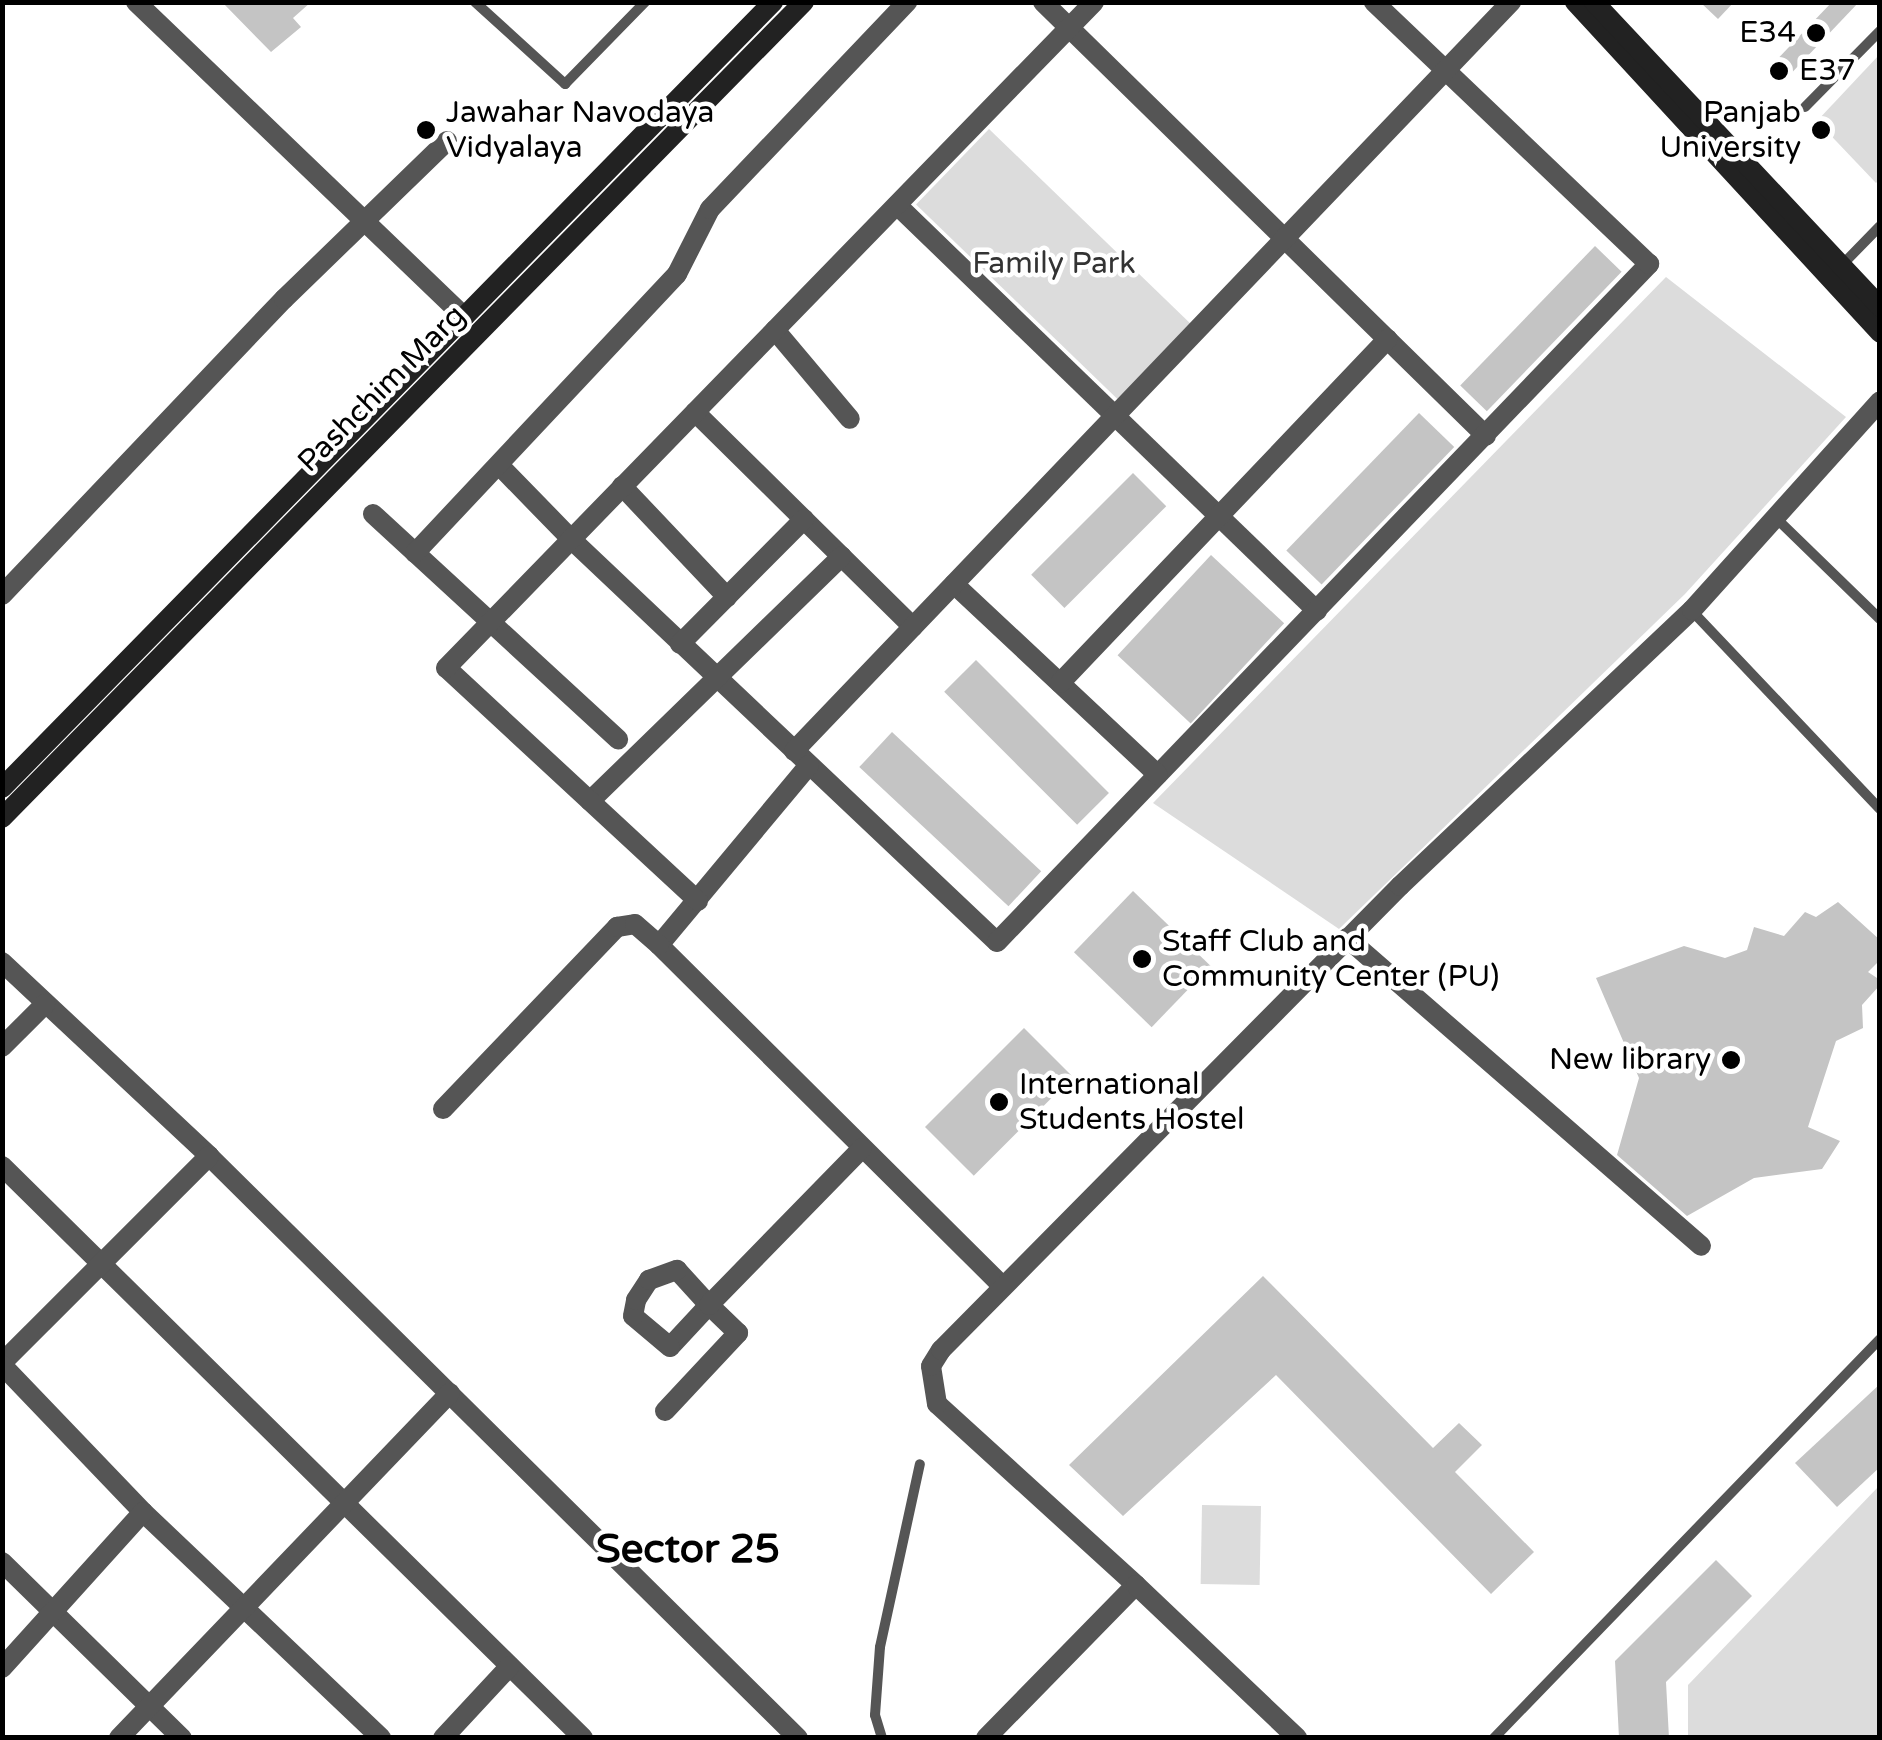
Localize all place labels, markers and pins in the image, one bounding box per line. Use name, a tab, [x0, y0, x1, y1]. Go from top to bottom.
place label: E34	[1739, 15, 1796, 51]
marker: E34	[1805, 22, 1827, 44]
place label: E37	[1799, 53, 1856, 89]
marker: E37	[1768, 60, 1790, 82]
place label: Jawahar Navodaya Vidyalaya	[446, 95, 714, 166]
place label: Panjab University	[1660, 95, 1801, 166]
marker: Jawahar Navodaya Vidyalaya	[415, 119, 437, 141]
marker: Panjab University	[1810, 119, 1832, 141]
place label: Staff Club and Community Center (PU)	[1162, 924, 1499, 994]
marker: Staff Club and Community Center (PU)	[1131, 948, 1153, 970]
place label: New library	[1549, 1042, 1711, 1078]
marker: New library	[1720, 1049, 1742, 1071]
place label: International Students Hostel	[1019, 1067, 1244, 1138]
marker: International Students Hostel	[988, 1091, 1010, 1113]

